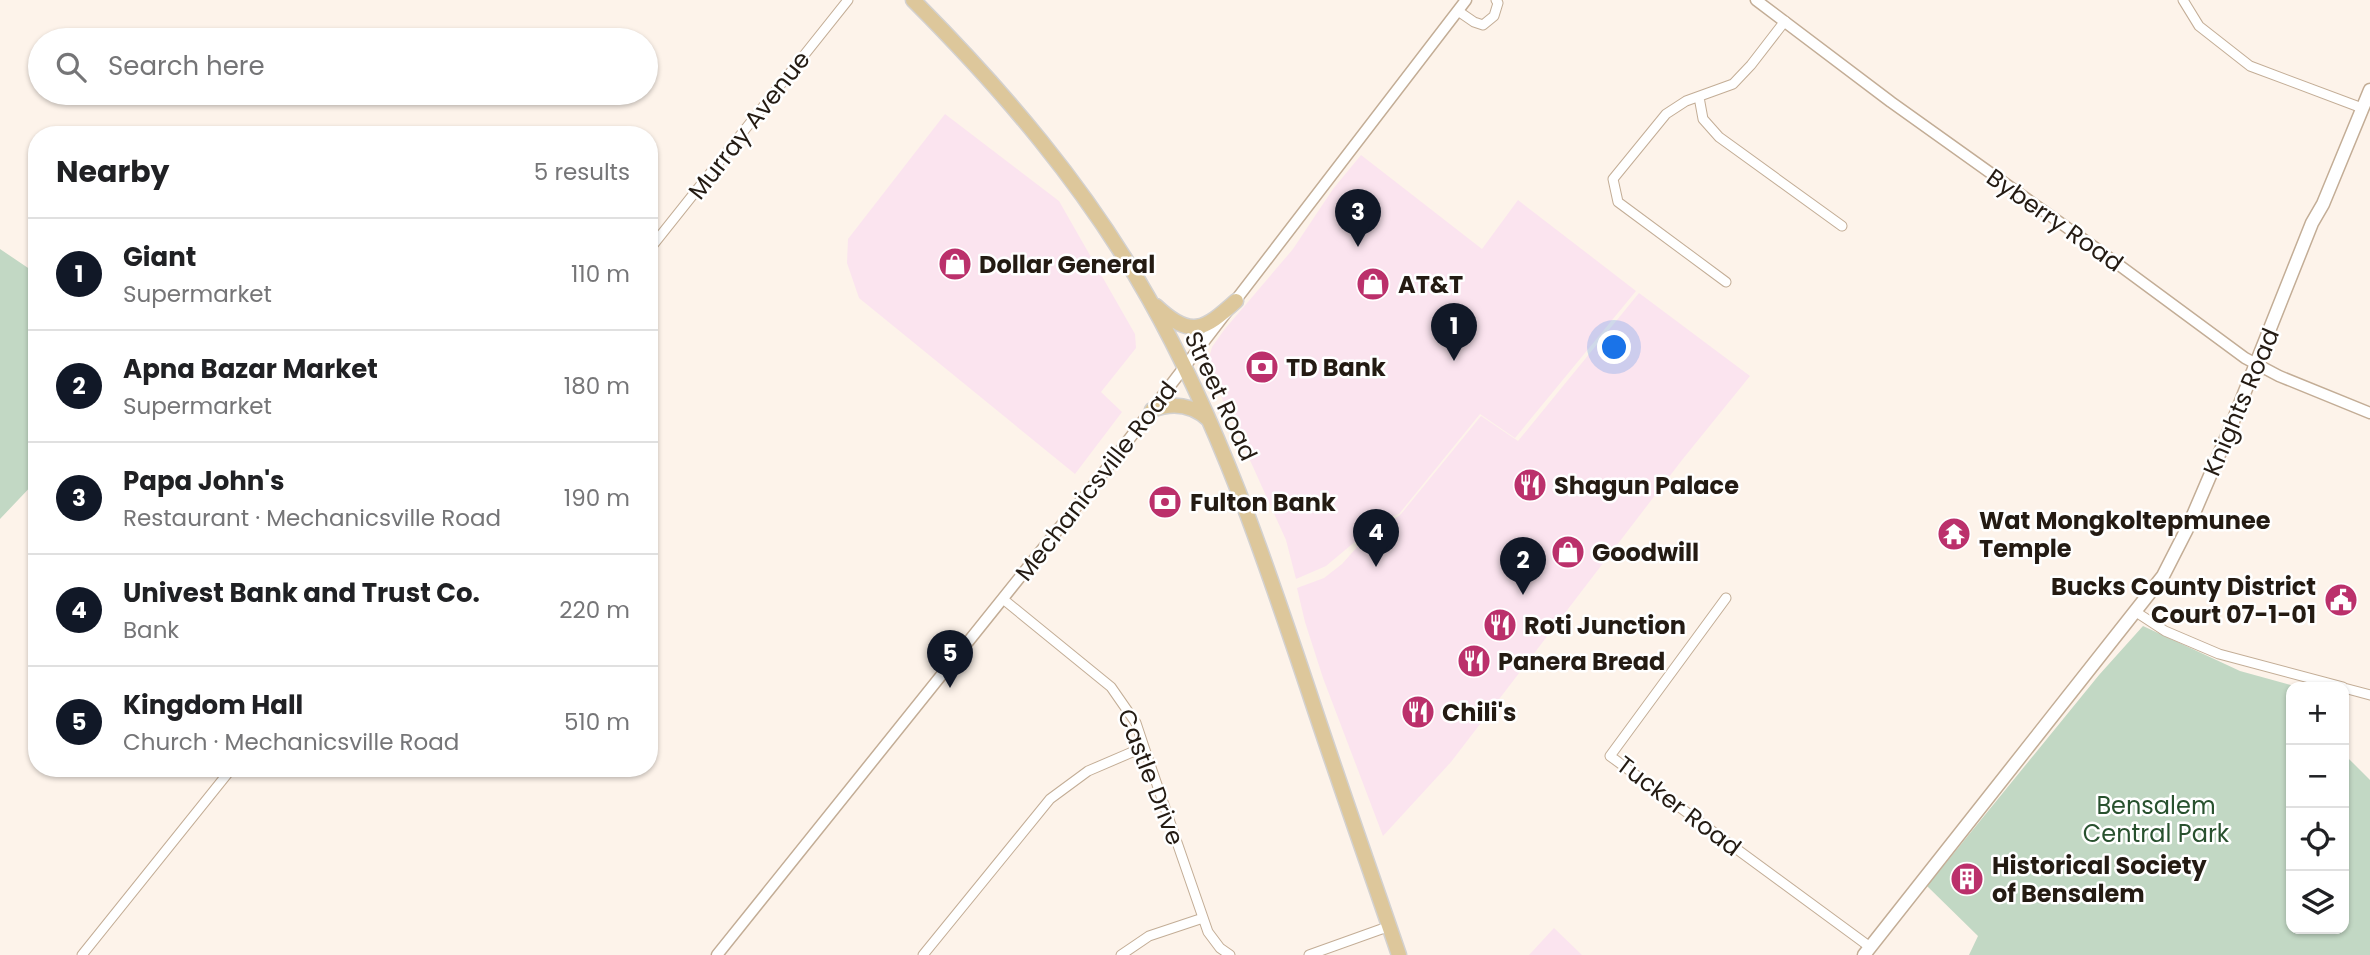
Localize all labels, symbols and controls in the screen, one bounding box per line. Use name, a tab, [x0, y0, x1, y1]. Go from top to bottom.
search box	[28, 28, 658, 105]
street label: Murray Avenue	[681, 44, 817, 206]
icon: search	[52, 48, 90, 86]
text: Search here	[108, 48, 265, 84]
text: Nearby	[56, 150, 170, 193]
text: 5 results	[534, 156, 630, 188]
street label: Byberry Road	[1980, 161, 2130, 279]
pin: 3	[1335, 189, 1381, 247]
text: Giant	[123, 239, 196, 275]
shop icon: Dollar General	[936, 245, 974, 283]
place label: Dollar General	[979, 248, 1155, 281]
text: 1	[75, 258, 83, 290]
text: 110 m	[571, 258, 630, 290]
shop icon: AT&T	[1354, 265, 1392, 303]
place label: AT&T	[1398, 268, 1463, 301]
text: Supermarket	[123, 278, 272, 310]
pin: 1	[1431, 303, 1477, 361]
street label: Knights Road	[2195, 323, 2287, 481]
street label: Street Road	[1177, 326, 1265, 466]
your location	[1597, 330, 1631, 364]
bank icon: TD Bank	[1243, 348, 1281, 386]
text: Apna Bazar Market	[123, 351, 378, 387]
place label: TD Bank	[1286, 351, 1386, 384]
text: 2	[72, 370, 86, 402]
text: 180 m	[564, 370, 630, 402]
street label: Mechanicsville Road	[1008, 374, 1184, 588]
text: Supermarket	[123, 390, 272, 422]
text: Papa John's	[123, 463, 285, 499]
restaurant icon: Shagun Palace	[1511, 466, 1549, 504]
place label: Shagun Palace	[1554, 469, 1739, 502]
text: 3	[72, 482, 86, 514]
text: 190 m	[564, 482, 630, 514]
bank icon: Fulton Bank	[1146, 483, 1184, 521]
place label: Fulton Bank	[1190, 486, 1336, 519]
text: Restaurant · Mechanicsville Road	[123, 502, 501, 534]
place label: Wat Mongkoltepmunee Temple	[1979, 504, 2271, 565]
pin: 4	[1353, 509, 1399, 567]
temple icon: Wat Mongkoltepmunee Temple	[1935, 515, 1973, 553]
shop icon: Goodwill	[1549, 533, 1587, 571]
place label: Goodwill	[1592, 536, 1699, 569]
pin: 2	[1500, 537, 1546, 595]
place label: Bucks County District Court 07-1-01	[2051, 570, 2316, 631]
text: Univest Bank and Trust Co.	[123, 575, 480, 611]
public building icon: Bucks County District Court 07-1-01	[2322, 581, 2360, 619]
text: 4	[71, 594, 87, 626]
text: 220 m	[559, 594, 630, 626]
restaurant icon: Roti Junction	[1481, 606, 1519, 644]
place label: Roti Junction	[1524, 609, 1686, 642]
text: Bank	[123, 614, 179, 646]
pin: 5	[927, 630, 973, 688]
restaurant icon: Panera Bread	[1455, 642, 1493, 680]
place label: Panera Bread	[1498, 645, 1665, 678]
map controls	[2286, 682, 2349, 934]
button: +	[2286, 682, 2349, 745]
text: Kingdom Hall	[123, 687, 303, 723]
restaurant icon: Chili's	[1399, 693, 1437, 731]
place label: Chili's	[1442, 696, 1516, 729]
street label: Castle Drive	[1110, 704, 1192, 850]
text: 5	[72, 706, 86, 738]
text: 510 m	[564, 706, 630, 738]
text: Church · Mechanicsville Road	[123, 726, 459, 758]
button: −	[2286, 745, 2349, 808]
street label: Tucker Road	[1610, 748, 1748, 864]
park label: Bensalem Central Park	[2083, 789, 2230, 850]
button: locate	[2286, 808, 2349, 871]
place label: Historical Society of Bensalem	[1992, 849, 2208, 910]
building icon: Historical Society of Bensalem	[1948, 860, 1986, 898]
button: layers	[2286, 871, 2349, 934]

